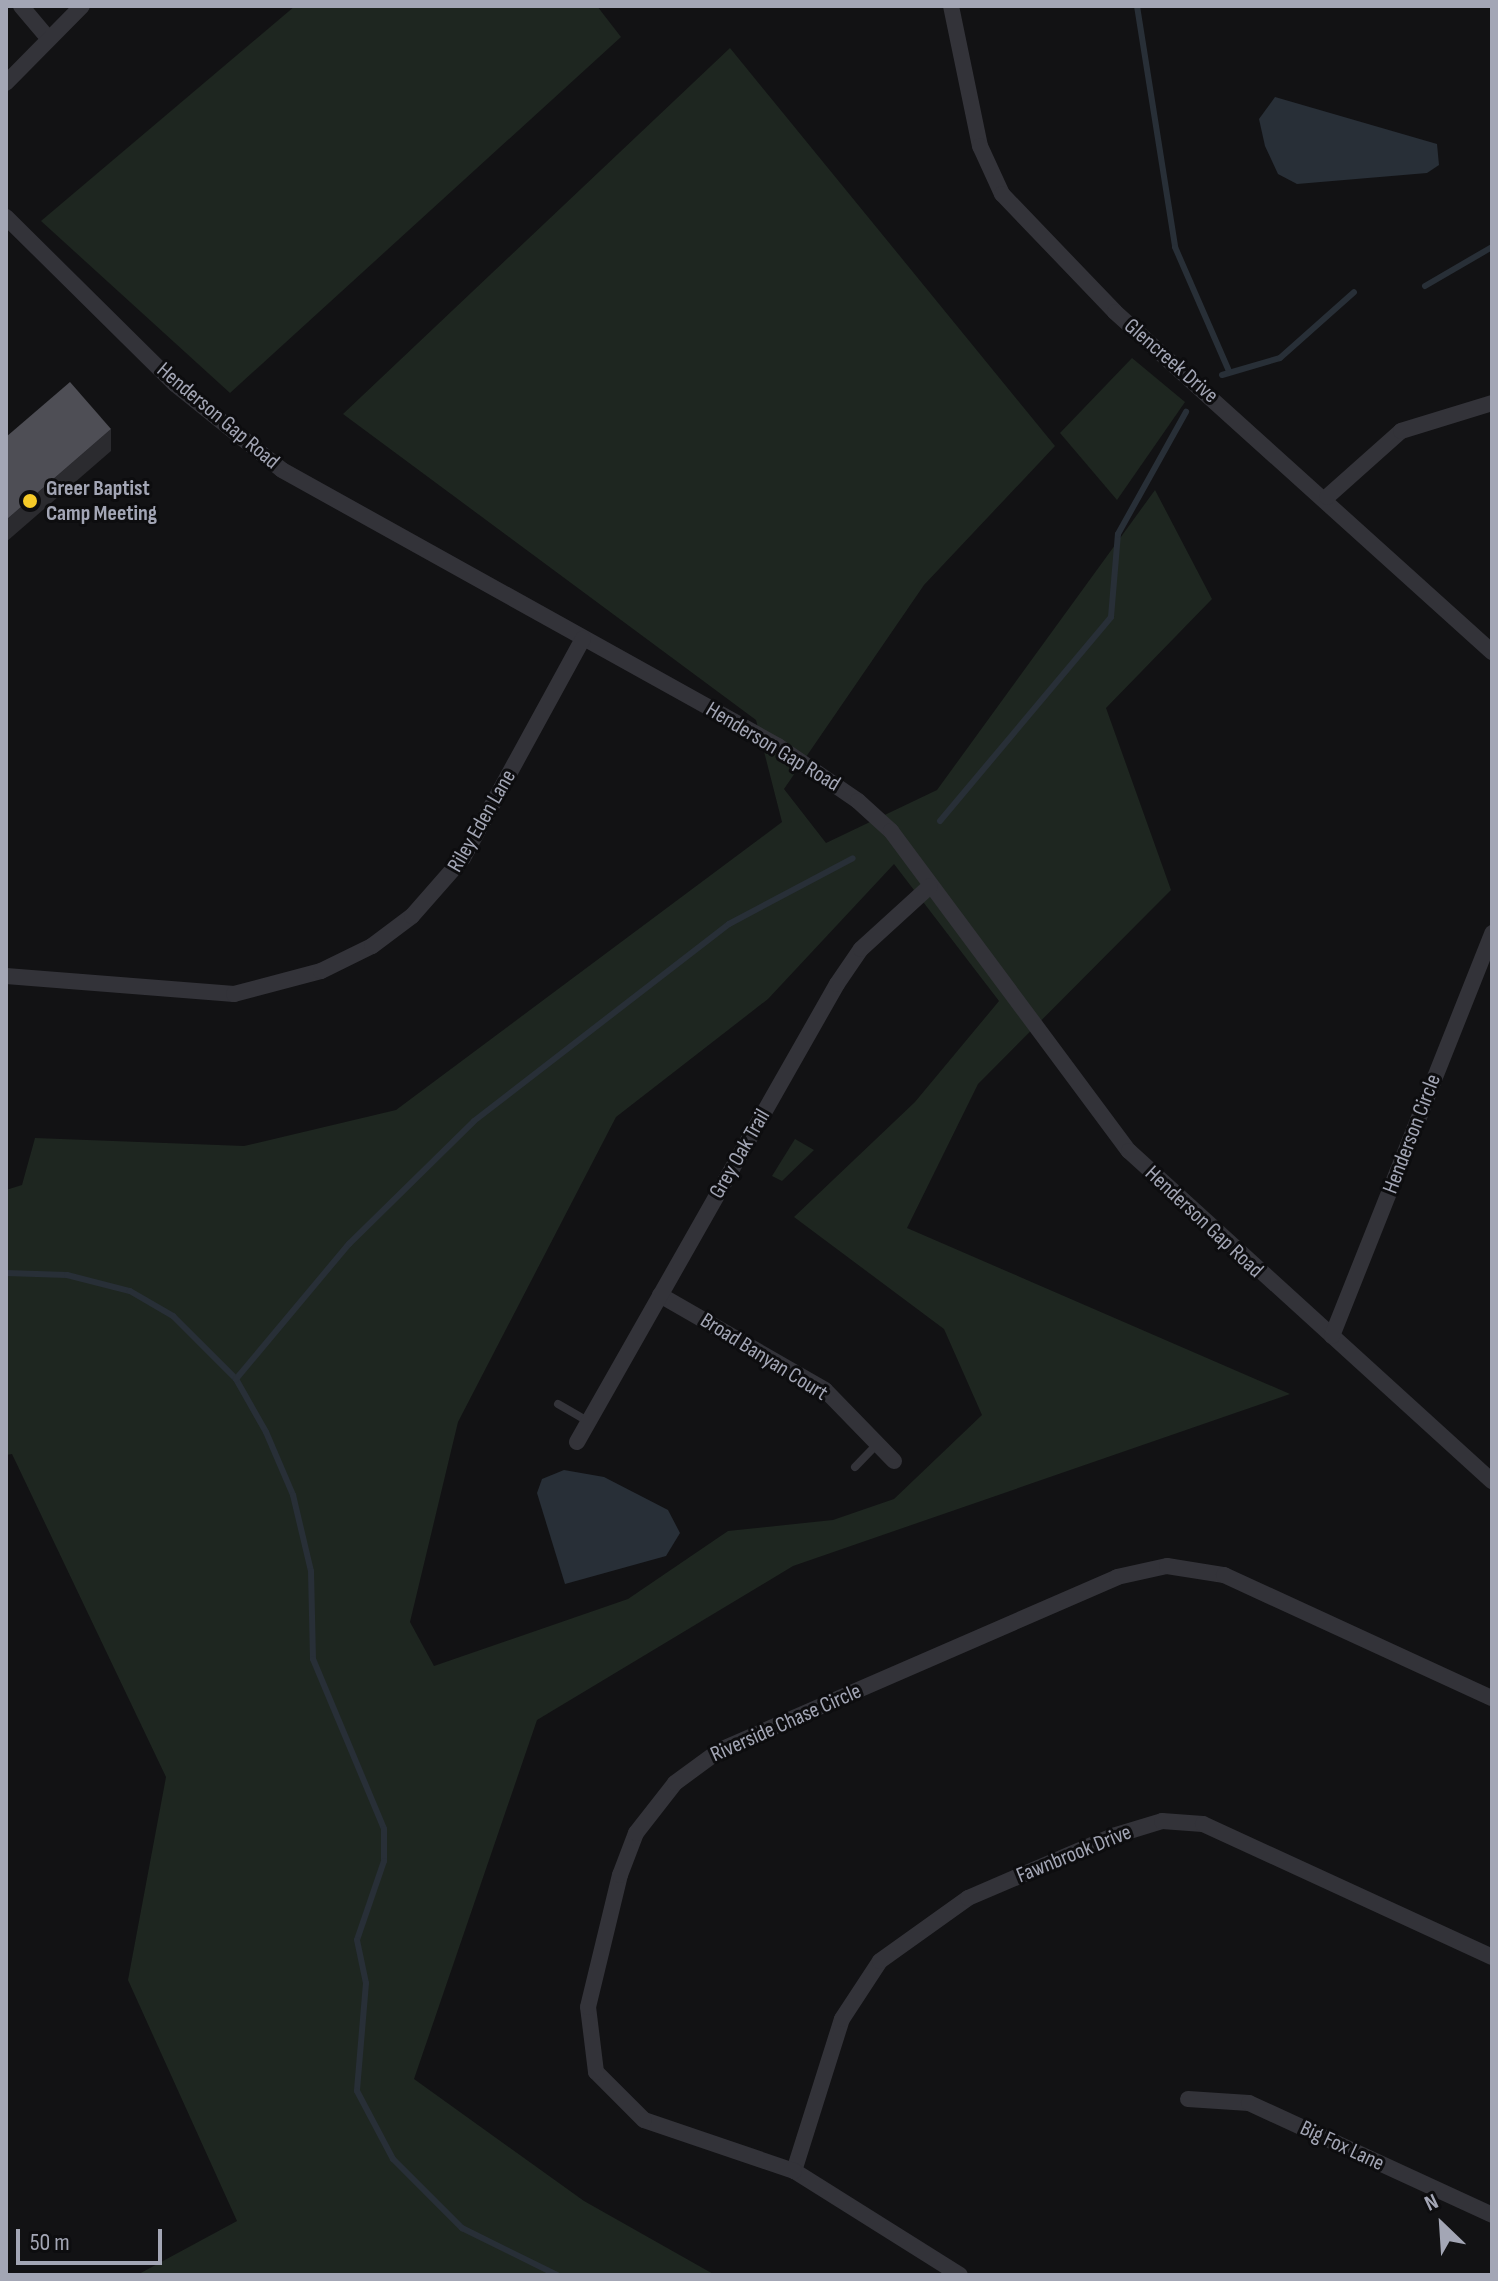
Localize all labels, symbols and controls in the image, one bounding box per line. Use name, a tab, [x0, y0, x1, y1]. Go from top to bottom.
street label: Glencreek Drive	[1119, 313, 1223, 409]
street label: Henderson Gap Road	[151, 357, 285, 475]
place label: Greer Baptist Camp Meeting	[46, 475, 157, 526]
marker: Greer Baptist Camp Meeting	[21, 492, 39, 510]
street label: Henderson Gap Road	[701, 697, 845, 797]
street label: Riley Eden Lane	[442, 765, 522, 877]
street label: Henderson Circle	[1377, 1071, 1447, 1197]
street label: Grey Oak Trail	[704, 1105, 776, 1203]
street label: Henderson Gap Road	[1139, 1161, 1269, 1283]
street label: Broad Banyan Court	[695, 1307, 833, 1407]
street label: Riverside Chase Circle	[707, 1678, 865, 1768]
street label: Fawnbrook Drive	[1013, 1819, 1135, 1889]
street label: Big Fox Lane	[1296, 2115, 1388, 2177]
north arrow	[1402, 2185, 1482, 2265]
text: N	[1421, 2188, 1443, 2218]
scale bar	[20, 2213, 166, 2263]
text: 50 m	[30, 2228, 70, 2257]

